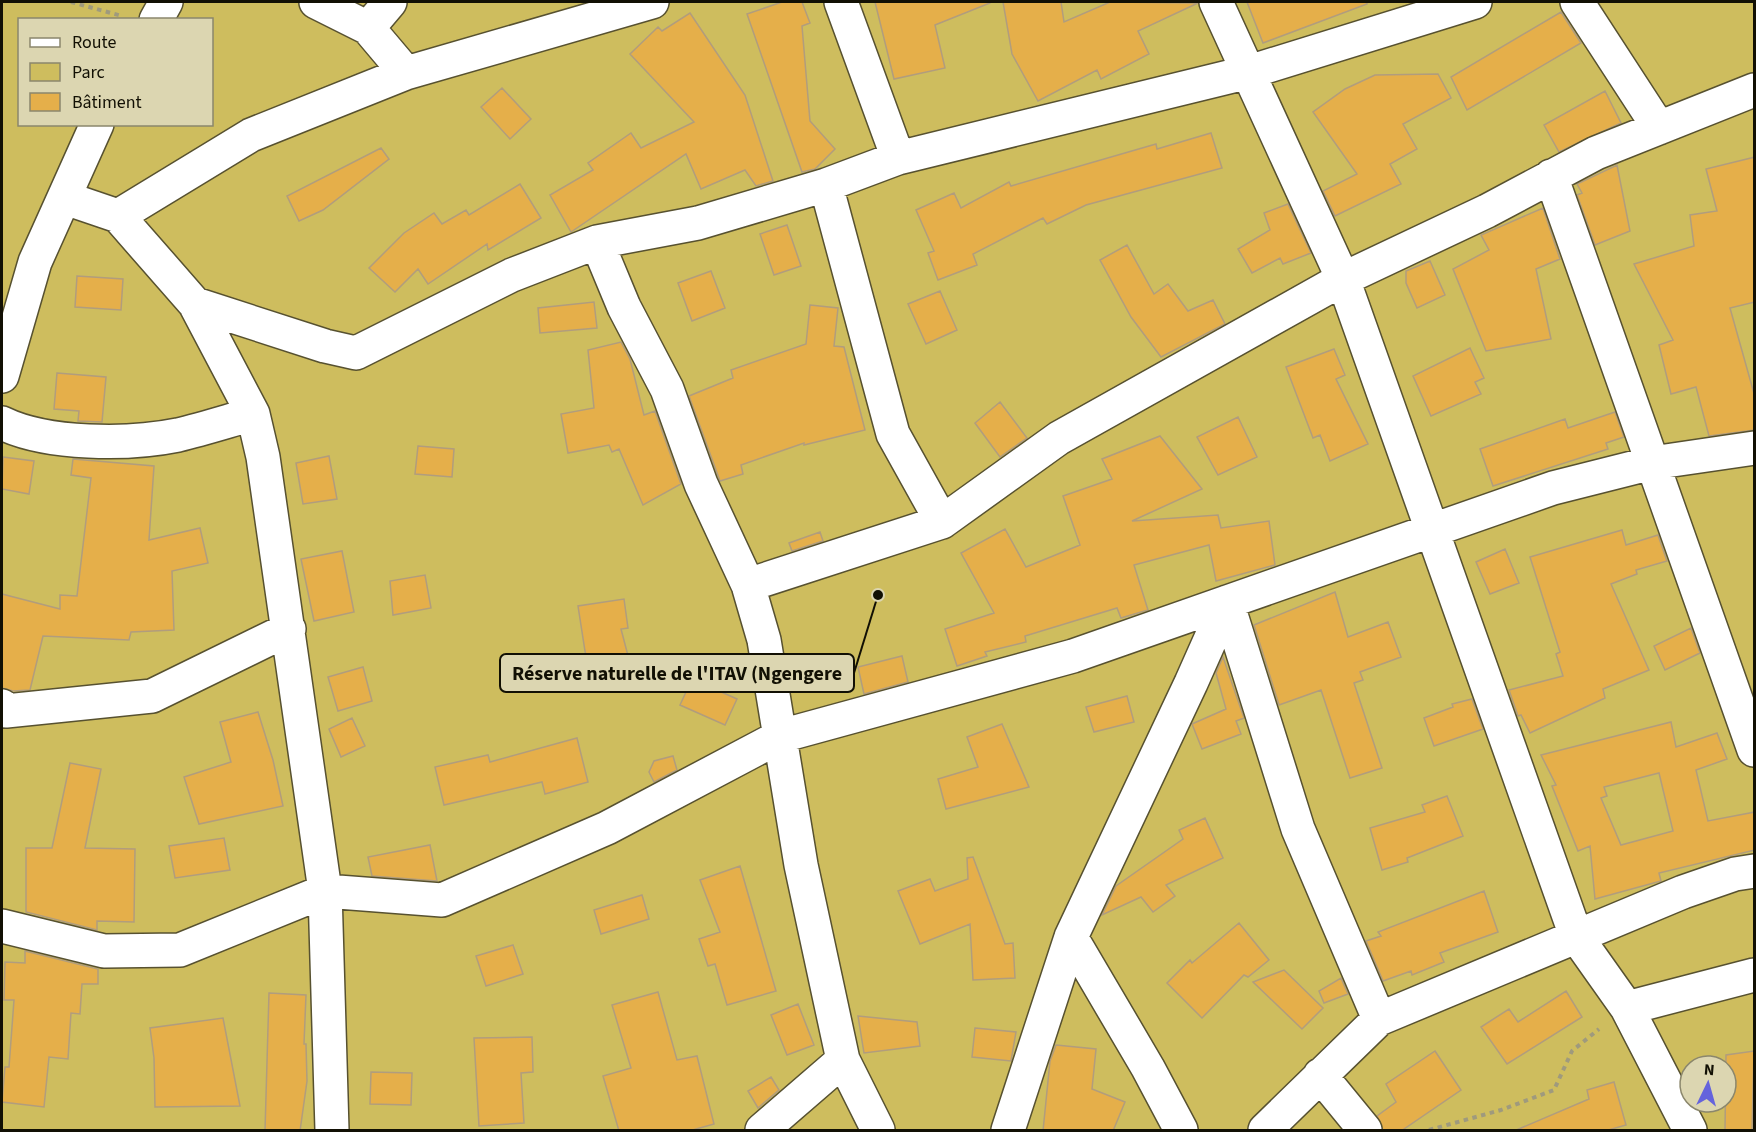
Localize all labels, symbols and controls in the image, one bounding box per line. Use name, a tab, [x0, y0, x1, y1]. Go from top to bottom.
legend	[18, 18, 213, 126]
text: Route	[72, 30, 116, 55]
text: Parc	[72, 60, 105, 85]
text: Bâtiment	[72, 90, 142, 115]
callout: Réserve naturelle de l'ITAV (Ngengere	[500, 654, 854, 692]
text: Réserve naturelle de l'ITAV (Ngengere	[512, 660, 842, 688]
north arrow	[1678, 1054, 1738, 1114]
text: N	[1703, 1059, 1715, 1081]

